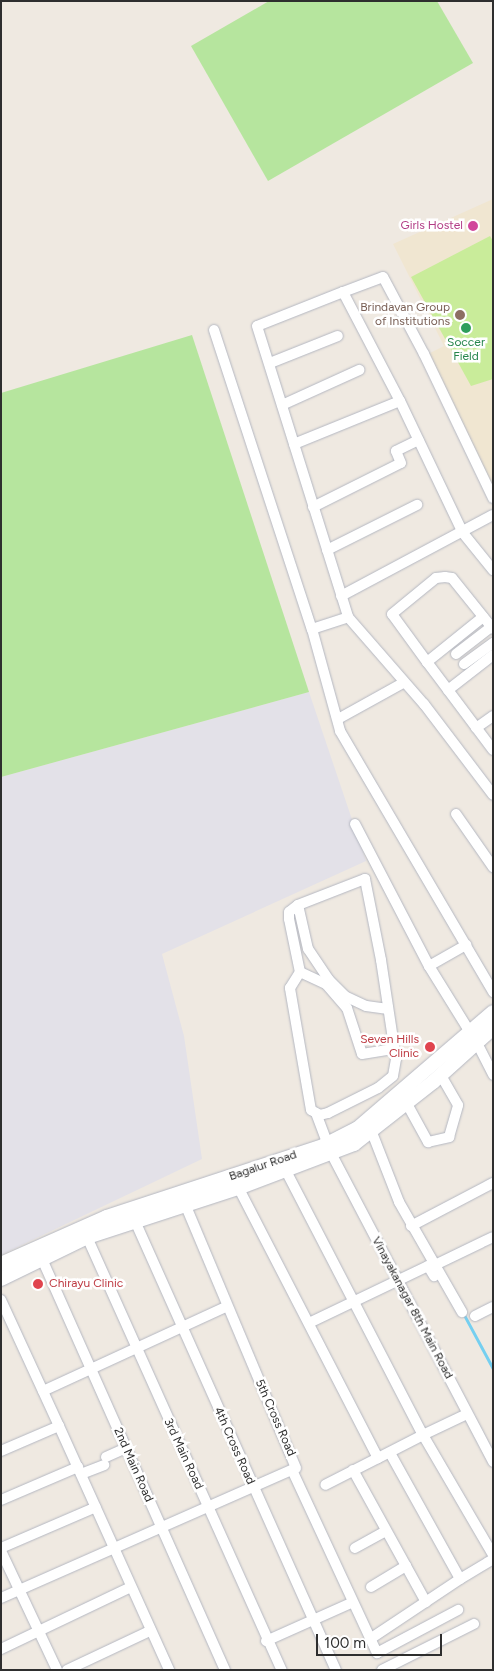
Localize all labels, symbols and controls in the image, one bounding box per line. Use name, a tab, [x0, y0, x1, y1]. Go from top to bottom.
place label: Girls Hostel	[401, 219, 463, 233]
marker: Girls Hostel	[467, 220, 479, 232]
place label: Brindavan Group of Institutions	[360, 301, 450, 329]
marker: Brindavan Group of Institutions	[454, 309, 466, 321]
marker: Soccer Field	[460, 322, 472, 334]
place label: Soccer Field	[447, 336, 485, 364]
place label: Seven Hills Clinic	[360, 1033, 419, 1061]
marker: Seven Hills Clinic	[423, 1040, 437, 1054]
street label: Bagalur Road	[227, 1148, 299, 1184]
street label: Vinayakanagar 8th Main Road	[368, 1234, 456, 1382]
marker: Chirayu Clinic	[31, 1277, 45, 1291]
place label: Chirayu Clinic	[49, 1277, 123, 1291]
street label: 5th Cross Road	[252, 1377, 298, 1459]
street label: 4th Cross Road	[211, 1405, 257, 1487]
street label: 3rd Main Road	[160, 1416, 206, 1492]
street label: 2nd Main Road	[110, 1426, 156, 1504]
scale bar	[319, 1624, 445, 1656]
text: 100 m	[324, 1634, 366, 1652]

